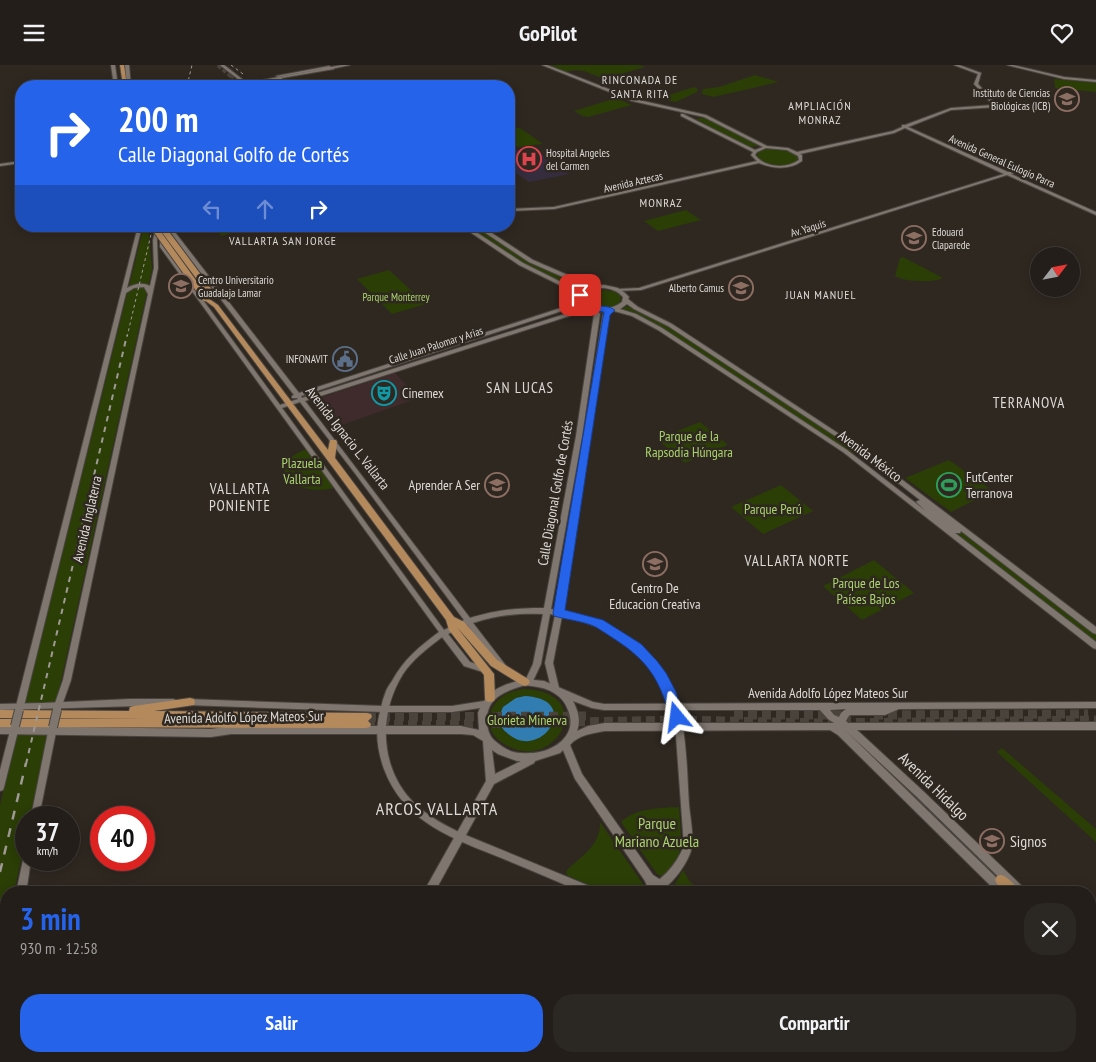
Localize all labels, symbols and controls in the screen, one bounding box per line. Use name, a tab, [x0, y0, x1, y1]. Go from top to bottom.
icon: menu	[20, 19, 48, 47]
text: GoPilot	[519, 19, 577, 47]
icon: heart	[1048, 19, 1076, 47]
district label: RINCONADA DE SANTA RITA	[602, 72, 678, 101]
place label: Instituto de Ciencias Biológicas (ICB)	[973, 86, 1050, 113]
school or university icon: Instituto de Ciencias Biológicas (ICB)	[1054, 86, 1080, 112]
text: 200 m	[118, 96, 199, 142]
district label: AMPLIACIÓN MONRAZ	[788, 98, 852, 127]
icon: right	[35, 100, 100, 165]
street label: Avenida General Eulogio Parra	[947, 131, 1057, 191]
text: Calle Diagonal Golfo de Cortés	[118, 140, 349, 168]
hospital icon: Hospital Angeles del Carmen	[516, 146, 542, 172]
place label: Hospital Angeles del Carmen	[546, 146, 610, 173]
street label: Avenida Aztecas	[602, 168, 664, 196]
icon: left	[198, 195, 226, 223]
icon: ahead	[251, 195, 279, 223]
icon: right	[304, 195, 332, 223]
district label: MONRAZ	[640, 195, 682, 210]
street label: Av. Yaquis	[789, 216, 828, 240]
school or university icon: Edouard Claparede	[901, 225, 927, 251]
place label: Edouard Claparede	[932, 225, 971, 252]
district label: VALLARTA SAN JORGE	[228, 233, 337, 248]
north arrow	[1030, 247, 1080, 297]
map controls	[1030, 247, 1080, 297]
school or university icon: Centro Universitario Guadalaja Lamar	[168, 273, 194, 299]
place label: Centro Universitario Guadalaja Lamar	[198, 273, 274, 300]
pin	[559, 274, 601, 316]
school or university icon: Alberto Camus	[728, 275, 754, 301]
icon: arrive	[566, 281, 594, 309]
place label: Alberto Camus	[669, 281, 724, 295]
district label: JUAN MANUEL	[785, 287, 856, 302]
park label: Parque Monterrey	[362, 290, 430, 304]
street label: Calle Juan Palomar y Arias	[387, 323, 485, 367]
public building icon: INFONAVIT	[332, 346, 358, 372]
place label: INFONAVIT	[286, 352, 328, 366]
district label: SAN LUCAS	[486, 378, 554, 397]
theatre icon: Cinemex	[371, 380, 397, 406]
street label: Avenida Ignacio L. Vallarta	[302, 383, 394, 493]
place label: Cinemex	[402, 384, 444, 402]
district label: TERRANOVA	[993, 393, 1065, 412]
street label: Calle Diagonal Golfo de Cortés	[533, 419, 577, 567]
street label: Avenida México	[835, 426, 905, 486]
park label: Parque de la Rapsodia Húngara	[645, 427, 733, 461]
park label: Plazuela Vallarta	[282, 454, 322, 488]
place label: FutCenter Terranova	[966, 468, 1013, 502]
school or university icon: Aprender A Ser	[484, 472, 510, 498]
sports icon: FutCenter Terranova	[936, 472, 962, 498]
street label: Avenida Inglaterra	[68, 474, 106, 564]
place label: Aprender A Ser	[409, 476, 480, 494]
district label: VALLARTA PONIENTE	[209, 479, 271, 515]
park label: Parque Perú	[744, 500, 802, 518]
school or university icon: Centro De Educacion Creativa	[642, 551, 668, 577]
district label: VALLARTA NORTE	[743, 551, 850, 570]
park label: Parque de Los Países Bajos	[832, 574, 900, 608]
place label: Centro De Educacion Creativa	[609, 579, 701, 613]
street label: Avenida Adolfo López Mateos Sur	[748, 684, 908, 702]
position arrow	[650, 690, 702, 742]
street label: Avenida Adolfo López Mateos Sur	[164, 707, 324, 727]
park label: Glorieta Minerva	[487, 711, 567, 729]
street label: Avenida Hidalgo	[895, 748, 973, 825]
district label: ARCOS VALLARTA	[376, 797, 498, 820]
speed limit sign: 40	[90, 806, 155, 871]
park label: Parque Mariano Azuela	[615, 813, 699, 851]
text: 37	[36, 816, 59, 848]
school or university icon: Signos	[979, 828, 1005, 854]
place label: Signos	[1010, 831, 1047, 851]
text: km/h	[37, 843, 58, 858]
text: 3 min	[20, 899, 81, 938]
button: close	[1024, 903, 1076, 955]
text: 930 m · 12:58	[20, 938, 98, 958]
button: Salir	[20, 994, 543, 1052]
button: Compartir	[553, 994, 1076, 1052]

